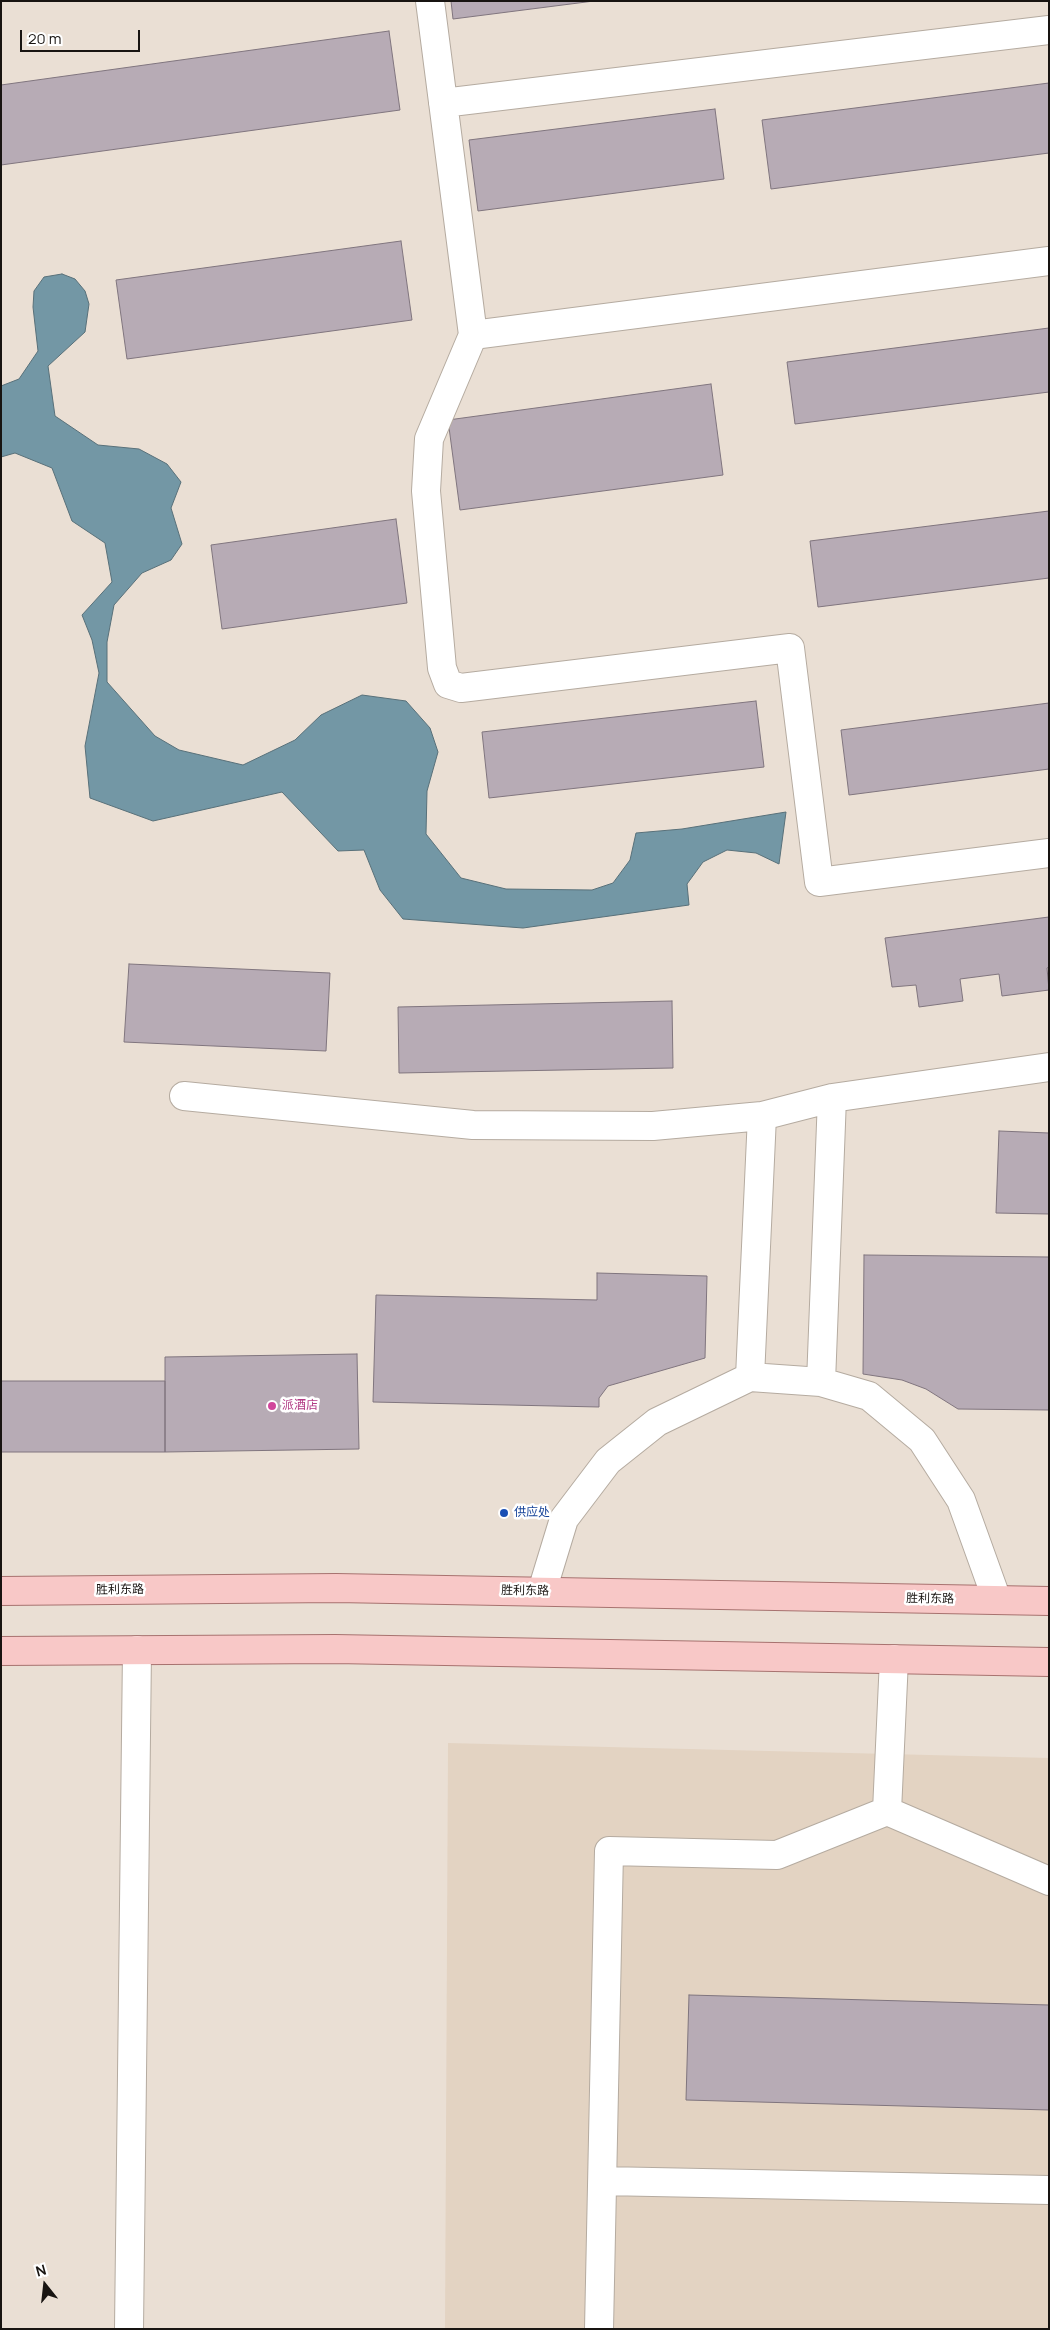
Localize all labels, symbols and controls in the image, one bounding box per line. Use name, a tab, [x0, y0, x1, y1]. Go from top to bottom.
scale bar	[22, 20, 142, 52]
text: 20 m	[28, 28, 61, 49]
place label: 派酒店	[282, 1399, 318, 1413]
marker: 派酒店	[266, 1400, 278, 1412]
place label: 供应处	[514, 1506, 550, 1520]
marker: 供应处	[498, 1507, 510, 1519]
street label: 胜利东路	[96, 1582, 144, 1598]
street label: 胜利东路	[501, 1583, 549, 1599]
street label: 胜利东路	[906, 1591, 954, 1607]
north arrow	[20, 2260, 70, 2310]
text: N	[33, 2260, 48, 2281]

